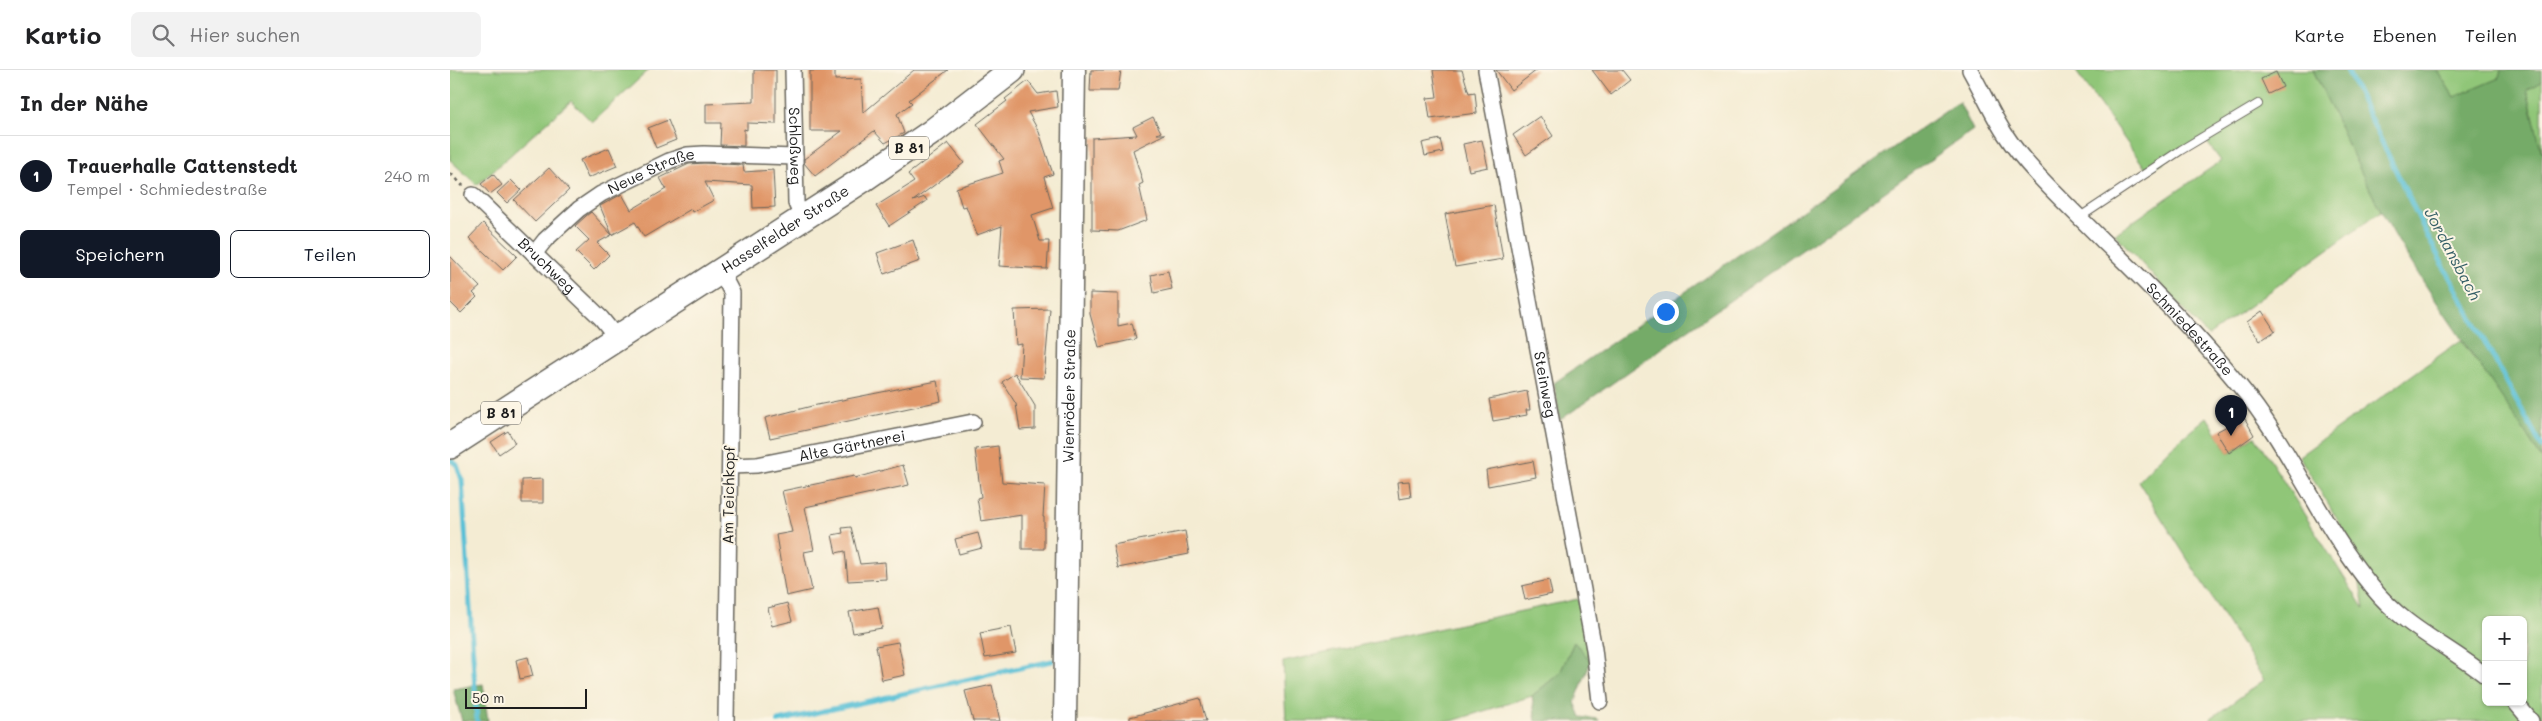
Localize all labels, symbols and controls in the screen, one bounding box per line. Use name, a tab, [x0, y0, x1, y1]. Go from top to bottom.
search box	[131, 12, 481, 57]
text: Kartio	[25, 19, 101, 50]
icon: search	[149, 21, 177, 49]
text: Hier suchen	[189, 22, 300, 47]
text: Karte	[2294, 23, 2345, 47]
text: Ebenen	[2373, 23, 2437, 47]
text: Teilen	[2465, 23, 2517, 47]
text: In der Nähe	[20, 89, 148, 116]
street label: Schloßweg	[785, 107, 807, 185]
road number: B 81	[889, 136, 929, 160]
street label: Neue Straße	[604, 144, 695, 198]
text: Trauerhalle Cattenstedt	[67, 153, 298, 178]
text: 1	[32, 165, 40, 186]
text: 240 m	[384, 165, 430, 186]
text: Tempel · Schmiedestraße	[67, 178, 267, 199]
street label: Hasselfelder Straße	[717, 180, 852, 277]
water label: Jordansbach	[2420, 204, 2487, 304]
button: Speichern	[20, 230, 220, 278]
button: Teilen	[230, 230, 430, 278]
street label: Bruchweg	[514, 233, 580, 297]
street label: Schmiedestraße	[2142, 278, 2238, 380]
your location	[1653, 299, 1679, 325]
street label: Wienröder Straße	[1058, 329, 1079, 463]
street label: Steinweg	[1530, 350, 1562, 419]
pin: 1	[2215, 395, 2247, 436]
road number: B 81	[481, 402, 521, 424]
street label: Alte Gärtnerei	[797, 425, 907, 465]
street label: Am Teichkopf	[717, 444, 739, 544]
map controls	[2482, 616, 2527, 706]
button: +	[2482, 616, 2527, 661]
button: −	[2482, 661, 2527, 706]
scale bar	[465, 686, 588, 709]
text: 50 m	[472, 688, 504, 707]

